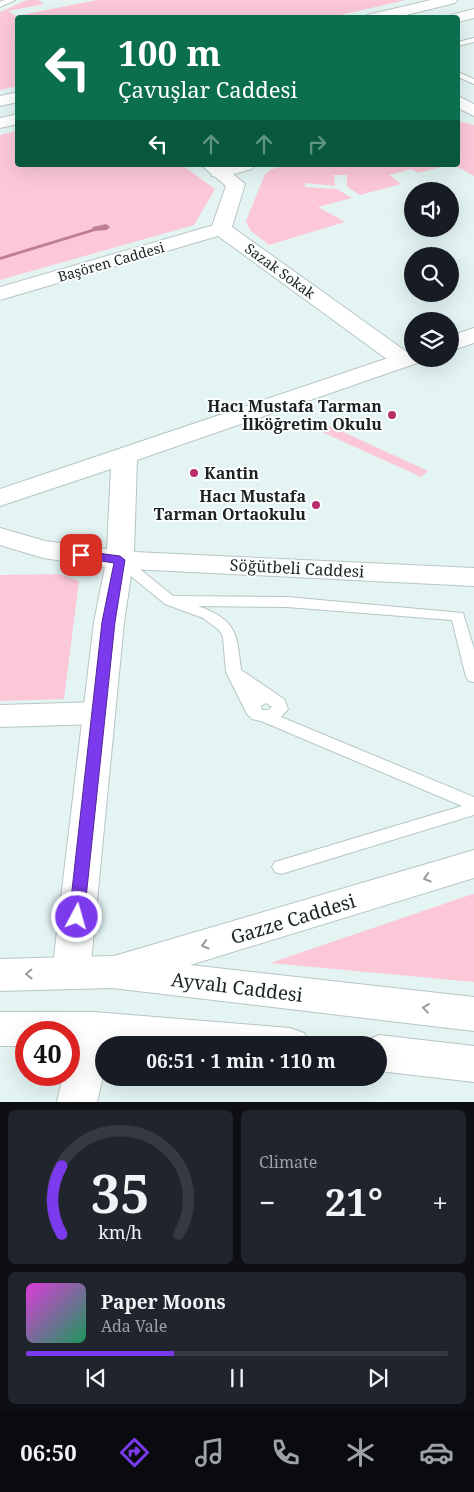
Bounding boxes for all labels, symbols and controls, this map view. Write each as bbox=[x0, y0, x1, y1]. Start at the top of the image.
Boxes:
text: 100 m bbox=[118, 29, 221, 76]
icon: left bbox=[35, 35, 100, 100]
text: Çavuşlar Caddesi bbox=[118, 74, 297, 104]
icon: left bbox=[144, 130, 172, 158]
icon: ahead bbox=[197, 130, 225, 158]
icon: ahead bbox=[250, 130, 278, 158]
icon: right bbox=[303, 130, 331, 158]
map controls bbox=[404, 182, 459, 367]
button: sound bbox=[404, 182, 459, 237]
street label: Başören Caddesi bbox=[55, 237, 167, 286]
street label: Sazak Sokak bbox=[241, 239, 320, 303]
button: search bbox=[404, 247, 459, 302]
button: layers bbox=[404, 312, 459, 367]
place label: Hacı Mustafa Tarman İlköğretim Okulu bbox=[207, 395, 382, 435]
marker: Hacı Mustafa Tarman İlköğretim Okulu bbox=[386, 409, 398, 421]
place label: Kantin bbox=[204, 462, 259, 484]
marker: Kantin bbox=[188, 467, 200, 479]
place label: Hacı Mustafa Tarman Ortaokulu bbox=[154, 485, 306, 525]
marker: Hacı Mustafa Tarman Ortaokulu bbox=[310, 499, 322, 511]
pin bbox=[60, 534, 102, 576]
icon: arrive bbox=[67, 541, 95, 569]
street label: Söğütbeli Caddesi bbox=[229, 553, 365, 583]
one-way arrow bbox=[424, 873, 432, 883]
street label: Gazze Caddesi bbox=[227, 888, 359, 950]
position arrow bbox=[50, 890, 102, 942]
one-way arrow bbox=[201, 940, 209, 950]
street label: Ayvalı Caddesi bbox=[170, 966, 304, 1008]
one-way arrow bbox=[24, 969, 32, 979]
one-way arrow bbox=[421, 1003, 429, 1014]
speed limit sign: 40 bbox=[15, 1021, 80, 1086]
text: 06:51 · 1 min · 110 m bbox=[146, 1048, 336, 1074]
text: Climate bbox=[259, 1151, 317, 1173]
text: 35 bbox=[91, 1157, 150, 1228]
text: 21° bbox=[325, 1175, 383, 1227]
text: − bbox=[259, 1183, 275, 1221]
text: + bbox=[432, 1183, 448, 1221]
text: km/h bbox=[99, 1220, 142, 1244]
text: Paper Moons bbox=[101, 1289, 226, 1315]
text: Ada Vale bbox=[101, 1315, 167, 1337]
icon: previous bbox=[82, 1364, 110, 1392]
icon: pause bbox=[223, 1364, 251, 1392]
icon: next bbox=[364, 1364, 392, 1392]
icon: directions bbox=[117, 1435, 152, 1470]
icon: music bbox=[192, 1435, 227, 1470]
icon: phone bbox=[268, 1435, 303, 1470]
icon: climate bbox=[343, 1435, 378, 1470]
icon: car bbox=[419, 1435, 454, 1470]
text: 06:50 bbox=[20, 1437, 77, 1467]

